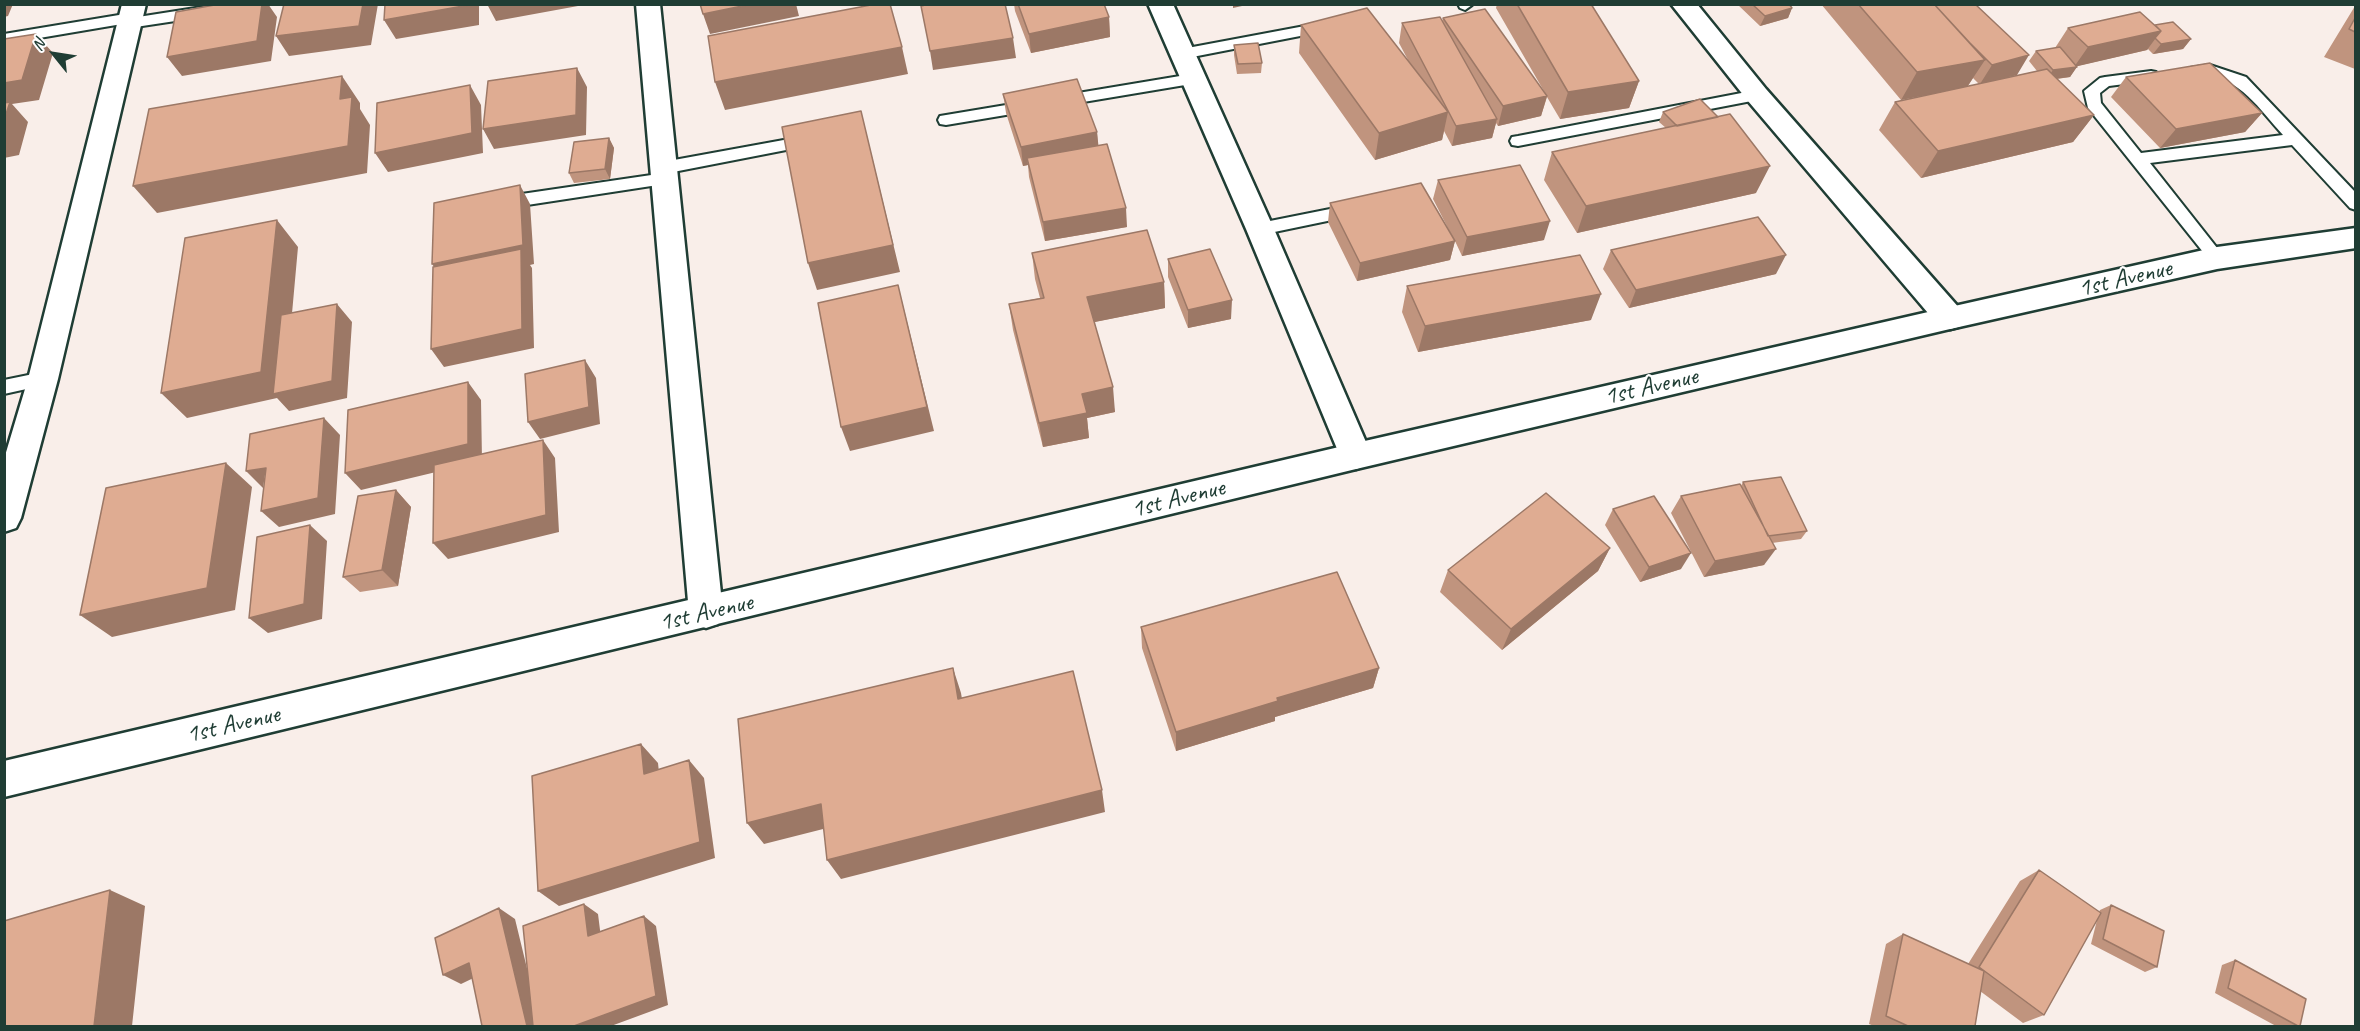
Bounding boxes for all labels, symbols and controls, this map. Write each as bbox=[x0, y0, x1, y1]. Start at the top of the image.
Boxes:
north arrow bbox=[24, 24, 84, 84]
text: N bbox=[27, 36, 50, 54]
street label: 1st Avenue bbox=[2075, 253, 2175, 305]
street label: 1st Avenue bbox=[1601, 361, 1701, 413]
street label: 1st Avenue bbox=[1128, 472, 1228, 526]
street label: 1st Avenue bbox=[656, 587, 756, 639]
street label: 1st Avenue bbox=[183, 699, 283, 751]

